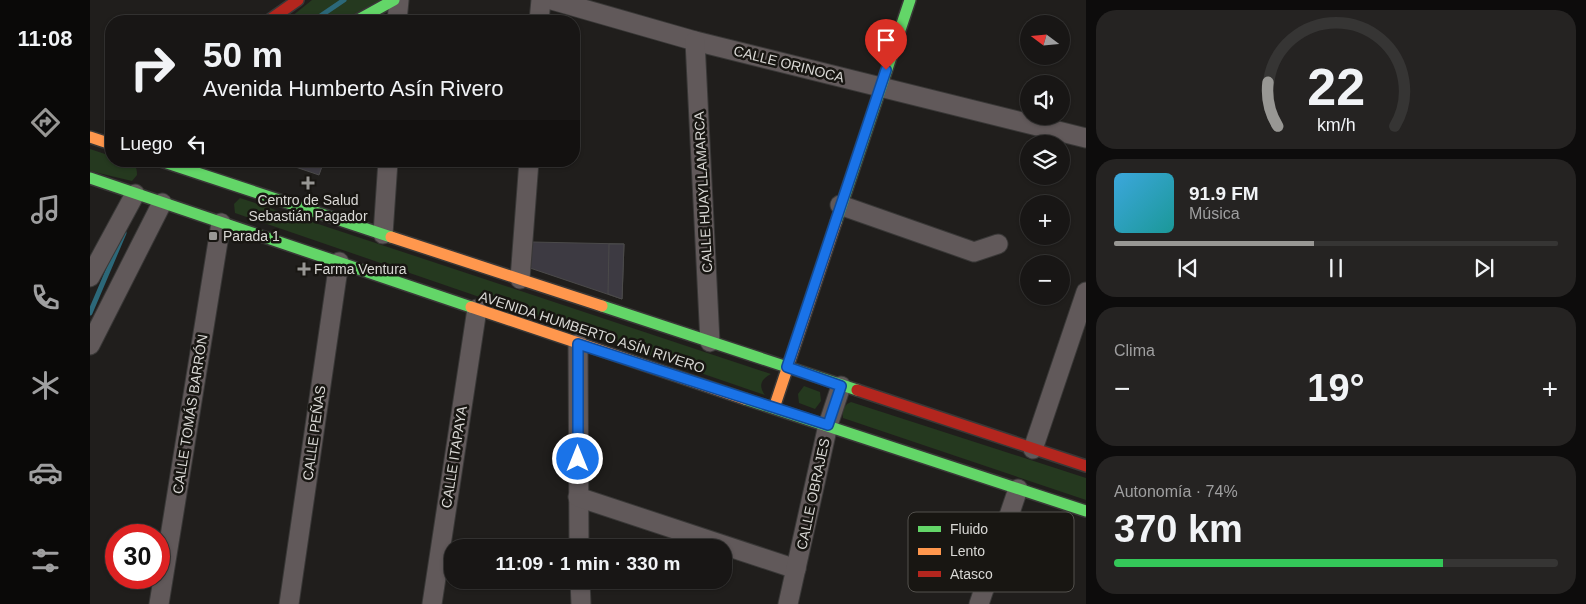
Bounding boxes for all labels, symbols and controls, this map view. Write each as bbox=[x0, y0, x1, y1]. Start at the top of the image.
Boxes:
north arrow bbox=[1020, 15, 1070, 65]
map controls bbox=[1020, 15, 1070, 305]
pin bbox=[865, 19, 907, 70]
text: 11:08 bbox=[17, 26, 73, 51]
icon: arrive bbox=[872, 26, 900, 54]
icon: right bbox=[120, 35, 185, 100]
text: 50 m bbox=[203, 35, 283, 74]
street label: CALLE ORINOCA bbox=[732, 42, 847, 86]
text: 22 bbox=[1307, 58, 1365, 116]
button: sound bbox=[1020, 75, 1070, 125]
text: Avenida Humberto Asín Rivero bbox=[203, 76, 503, 101]
icon: directions bbox=[28, 105, 63, 140]
street label: CALLE HUAYLLAMARCA bbox=[691, 110, 715, 273]
text: km/h bbox=[1317, 115, 1355, 135]
icon: left bbox=[183, 130, 211, 158]
text: Luego bbox=[120, 133, 173, 154]
button: layers bbox=[1020, 135, 1070, 185]
marker: Centro de Salud Sebastián Pagador bbox=[301, 176, 315, 190]
text: 91.9 FM bbox=[1189, 183, 1259, 204]
icon: music bbox=[28, 192, 63, 227]
place label: Centro de Salud Sebastián Pagador bbox=[248, 192, 368, 224]
button: + bbox=[1020, 195, 1070, 245]
text: Música bbox=[1189, 205, 1240, 222]
place label: Parada 1 bbox=[223, 228, 280, 244]
marker: Parada 1 bbox=[207, 230, 219, 242]
icon: previous bbox=[1174, 254, 1202, 282]
icon: pause bbox=[1322, 254, 1350, 282]
icon: next bbox=[1470, 254, 1498, 282]
button: − bbox=[1020, 255, 1070, 305]
place label: Farma Ventura bbox=[314, 261, 407, 277]
marker: Farma Ventura bbox=[298, 263, 310, 275]
icon: phone bbox=[28, 280, 63, 315]
street label: AVENIDA HUMBERTO ASÍN RIVERO bbox=[477, 288, 707, 376]
street label: CALLE TOMÁS BARRÓN bbox=[169, 333, 211, 495]
text: Clima bbox=[1114, 342, 1155, 359]
text: 19° bbox=[1307, 367, 1365, 409]
icon: climate bbox=[28, 368, 63, 403]
text: − bbox=[1114, 373, 1130, 404]
text: + bbox=[1542, 373, 1558, 404]
street label: CALLE PEÑAS bbox=[299, 384, 329, 482]
street label: CALLE ITAPAYA bbox=[438, 404, 470, 509]
position arrow bbox=[551, 432, 603, 484]
street label: CALLE OBRAJES bbox=[793, 437, 833, 551]
icon: car bbox=[28, 455, 63, 490]
text: Autonomía · 74% bbox=[1114, 483, 1238, 500]
text: 370 km bbox=[1114, 508, 1243, 550]
legend bbox=[908, 512, 1074, 592]
text: Fluido bbox=[950, 521, 988, 537]
speed limit sign: 30 bbox=[105, 524, 170, 589]
icon: filters bbox=[28, 543, 63, 578]
text: Lento bbox=[950, 543, 985, 559]
text: 11:09 · 1 min · 330 m bbox=[496, 553, 680, 574]
text: Atasco bbox=[950, 566, 993, 582]

